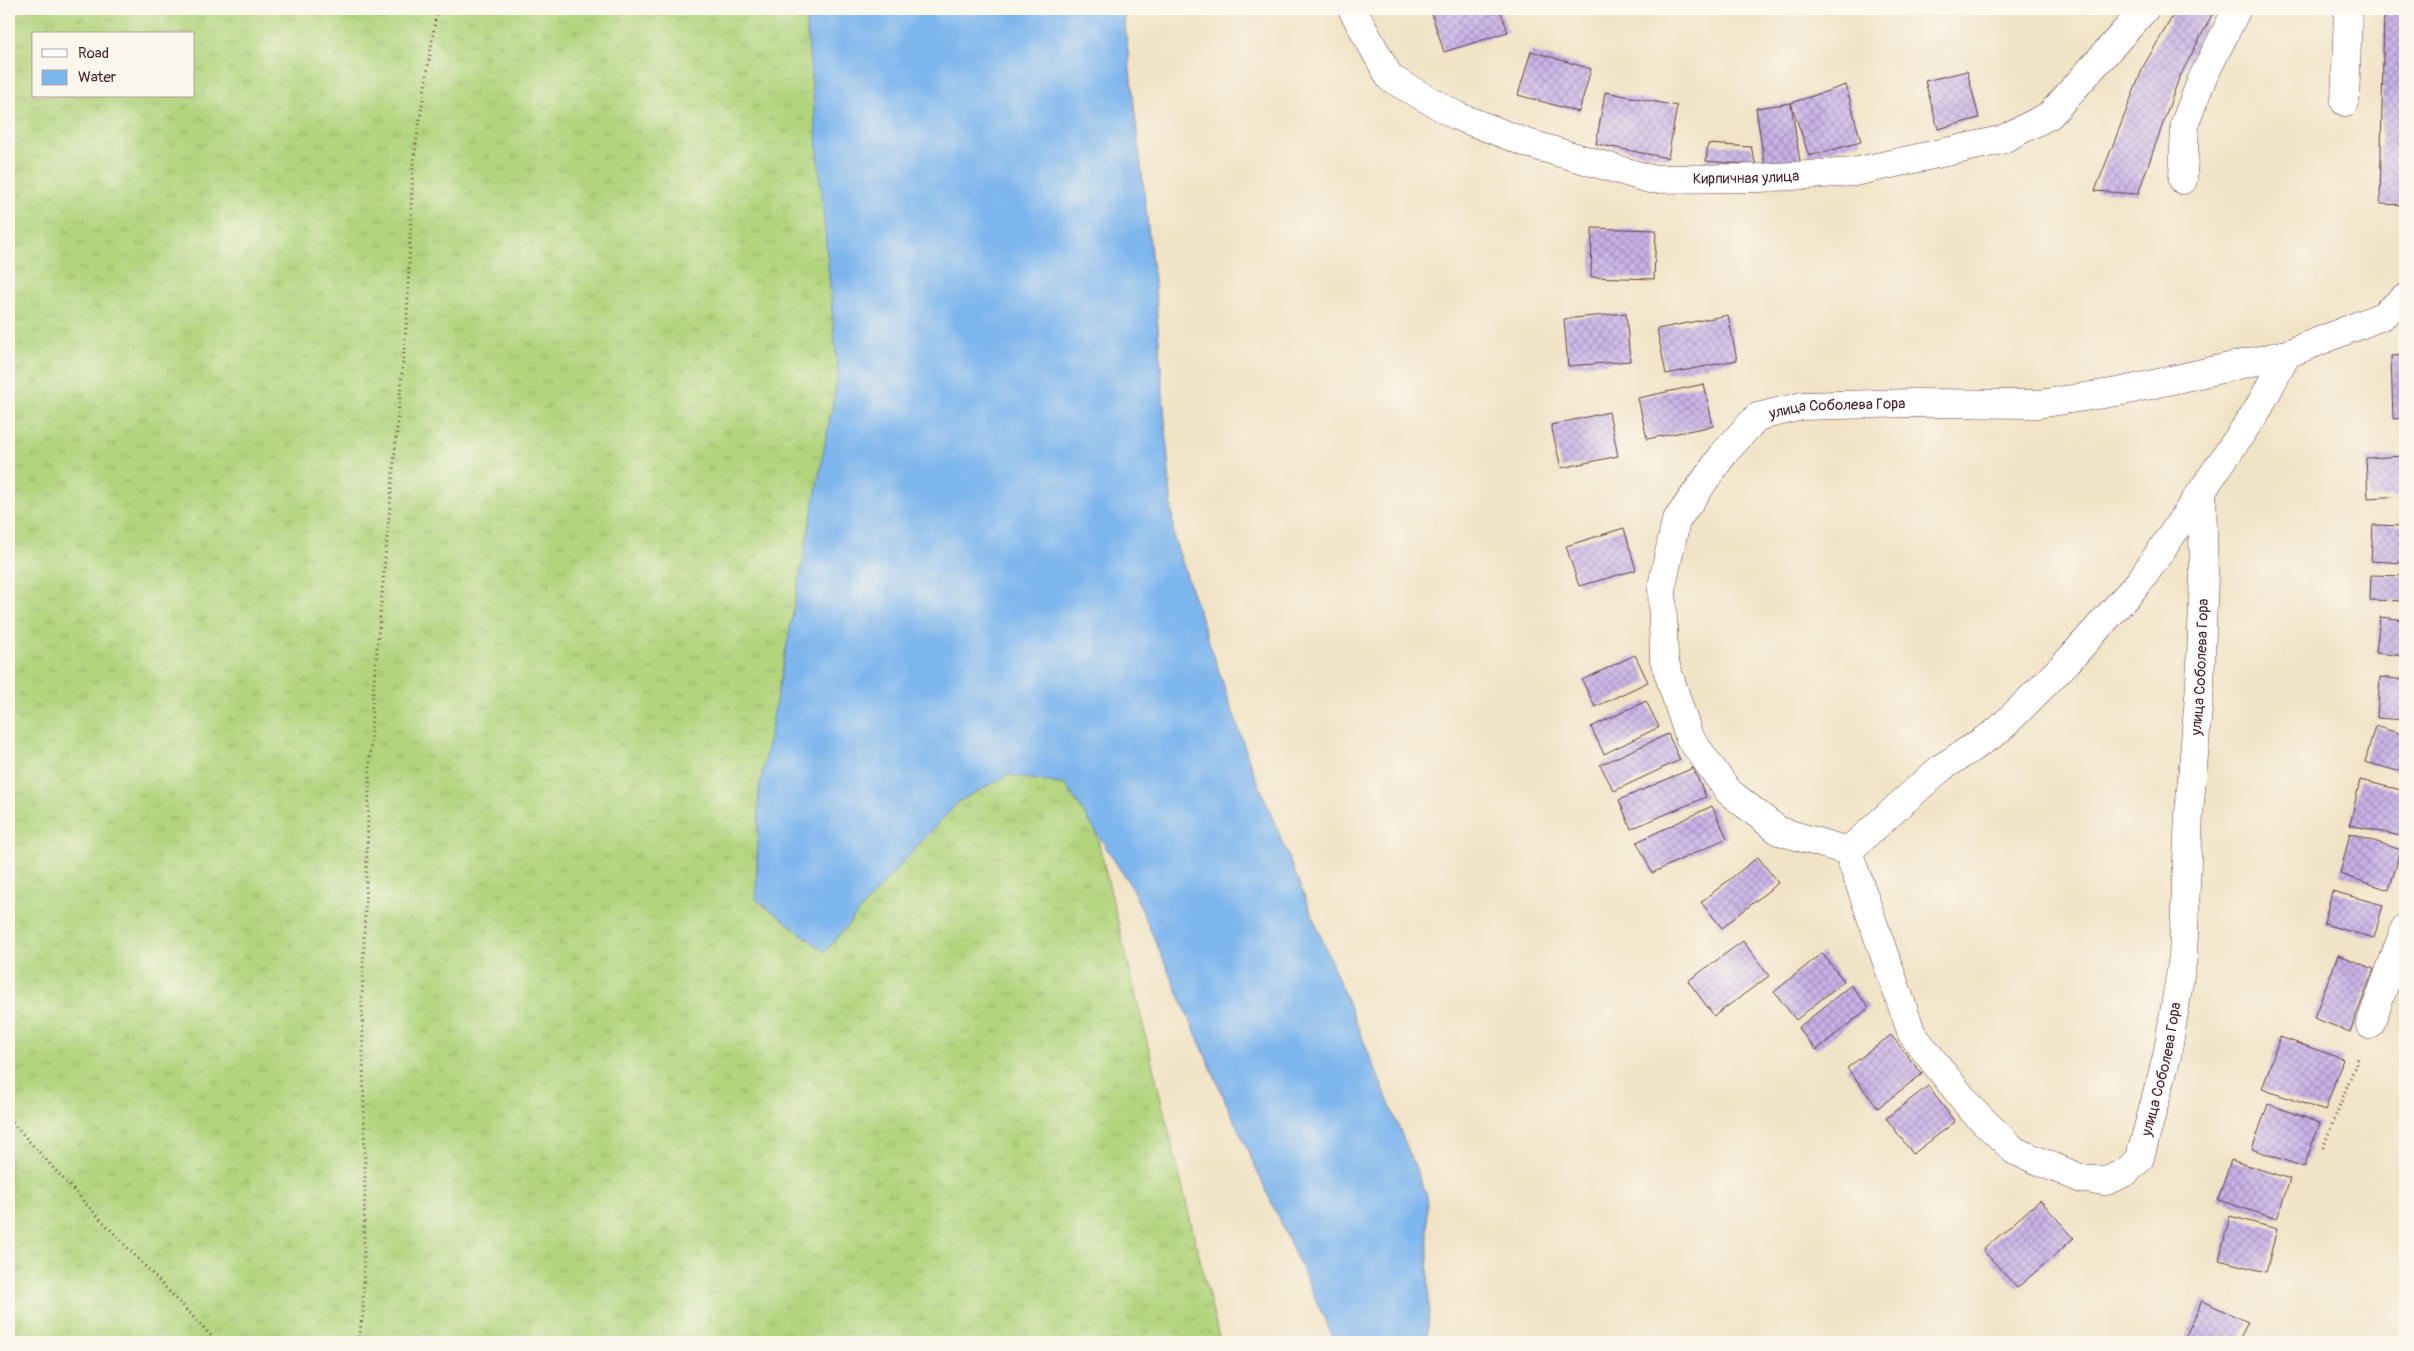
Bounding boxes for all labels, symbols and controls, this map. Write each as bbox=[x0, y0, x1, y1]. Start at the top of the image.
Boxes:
legend bbox=[32, 32, 195, 98]
text: Road bbox=[78, 44, 109, 63]
text: Water bbox=[78, 68, 117, 87]
street label: Кирпичная улица bbox=[1693, 166, 1800, 189]
street label: улица Соболева Гора bbox=[1766, 394, 1906, 424]
street label: улица Соболева Гора bbox=[2187, 598, 2213, 737]
street label: улица Соболева Гора bbox=[2137, 1001, 2186, 1139]

